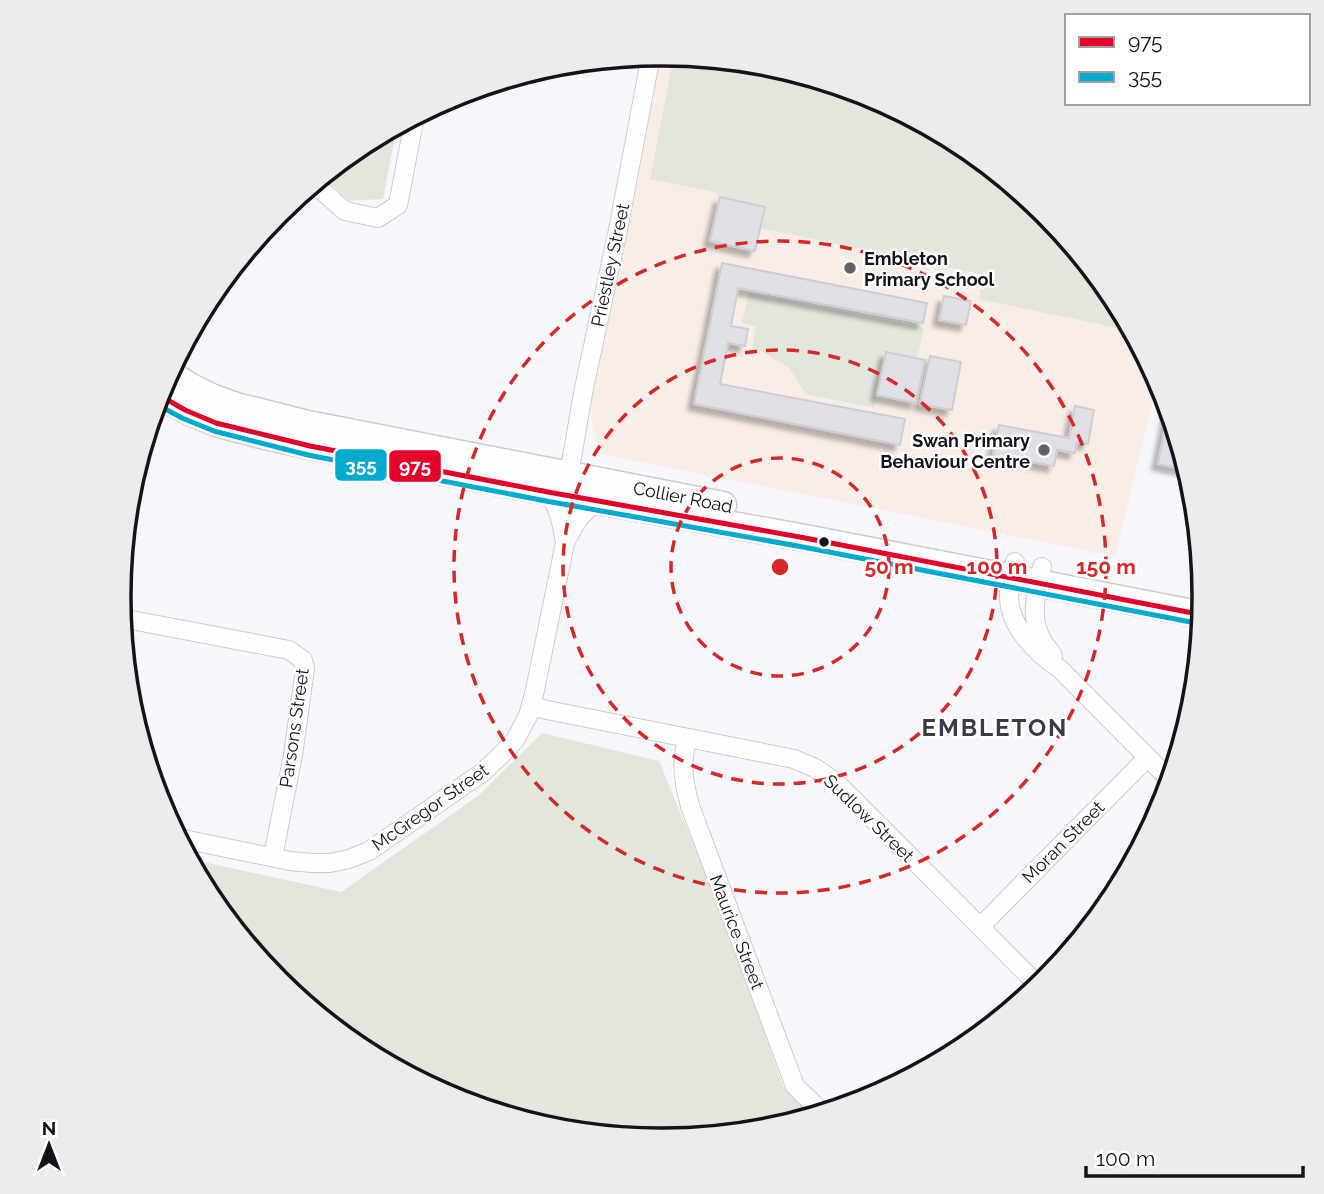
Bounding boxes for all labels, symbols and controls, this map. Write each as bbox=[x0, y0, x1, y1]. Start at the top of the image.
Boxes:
legend bbox=[1065, 14, 1310, 105]
text: 975 bbox=[1128, 29, 1163, 54]
text: 355 bbox=[1128, 64, 1162, 89]
street label: Priestley Street bbox=[587, 201, 633, 329]
place label: Embleton Primary School bbox=[864, 248, 994, 290]
marker: Embleton Primary School bbox=[842, 260, 858, 276]
place label: Swan Primary Behaviour Centre bbox=[880, 430, 1030, 472]
marker: Swan Primary Behaviour Centre bbox=[1036, 442, 1052, 458]
line badge: 355 bbox=[334, 448, 388, 482]
line badge: 975 bbox=[388, 449, 442, 483]
text: 355 bbox=[345, 454, 377, 476]
text: 975 bbox=[399, 455, 431, 477]
street label: Collier Road bbox=[631, 477, 735, 517]
unlabelled marker bbox=[817, 535, 831, 549]
text: 50 m bbox=[864, 554, 914, 579]
text: 100 m bbox=[967, 554, 1027, 579]
text: 150 m bbox=[1076, 554, 1136, 579]
centre of rings bbox=[768, 555, 792, 579]
street label: Parsons Street bbox=[275, 667, 313, 789]
district label: EMBLETON bbox=[922, 713, 1068, 742]
street label: McGregor Street bbox=[368, 759, 492, 855]
street label: Sudlow Street bbox=[820, 770, 918, 866]
street label: Moran Street bbox=[1018, 797, 1108, 887]
street label: Maurice Street bbox=[705, 872, 769, 992]
north arrow bbox=[14, 1110, 84, 1180]
text: N bbox=[42, 1117, 56, 1139]
scale bar bbox=[1086, 1134, 1303, 1178]
text: 100 m bbox=[1096, 1146, 1155, 1171]

